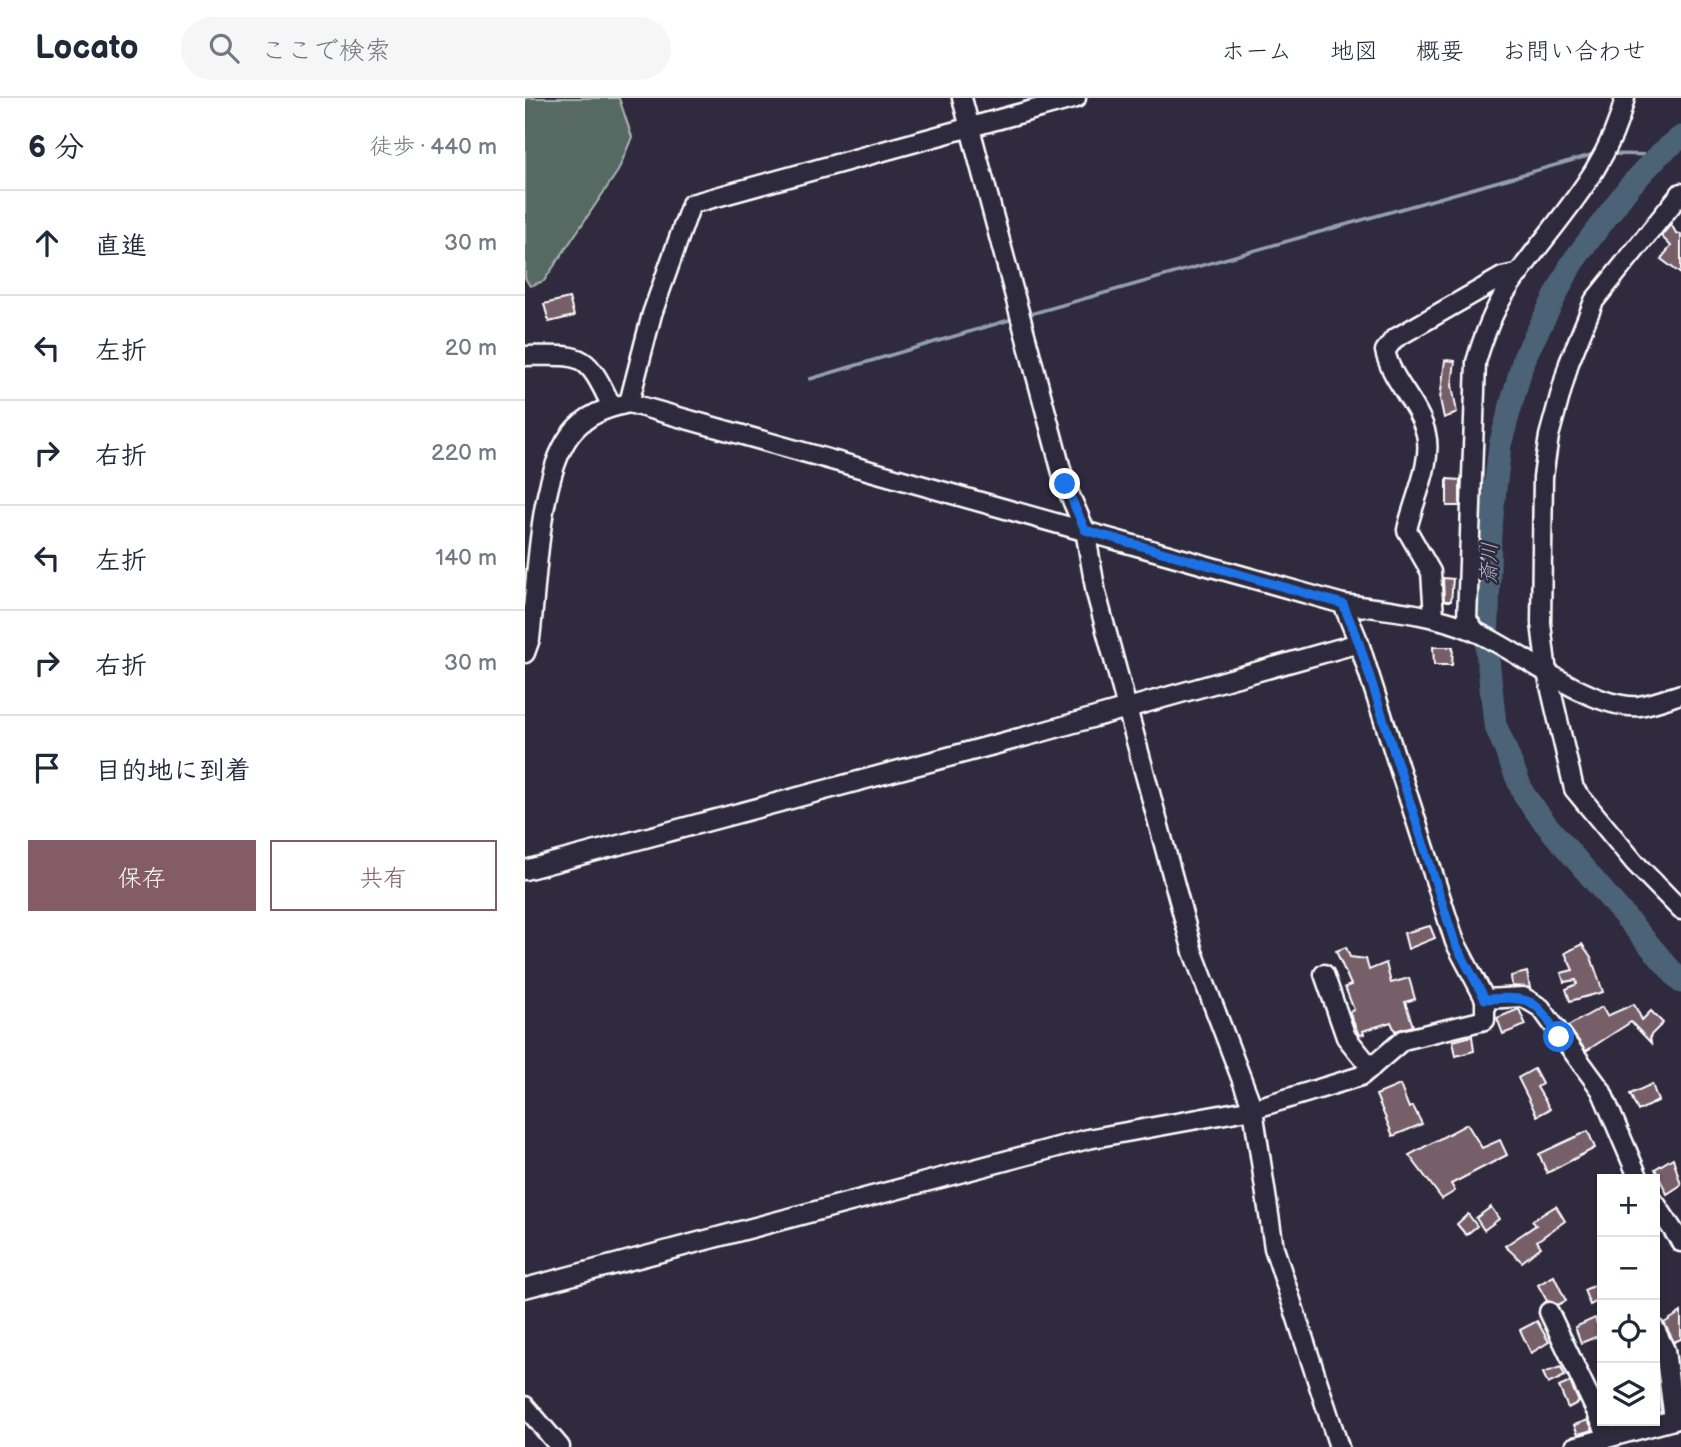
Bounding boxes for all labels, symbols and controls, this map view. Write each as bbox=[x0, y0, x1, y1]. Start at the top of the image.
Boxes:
search box bbox=[181, 17, 671, 80]
text: Locato bbox=[35, 28, 139, 68]
icon: search bbox=[205, 29, 243, 67]
text: ここで検索 bbox=[261, 36, 391, 67]
text: ホーム bbox=[1221, 37, 1292, 66]
text: 地図 bbox=[1330, 37, 1378, 66]
text: 概要 bbox=[1416, 37, 1464, 66]
text: お問い合わせ bbox=[1502, 37, 1646, 66]
text: 6 分 bbox=[28, 130, 84, 166]
text: 徒歩 · 440 m bbox=[369, 133, 497, 161]
icon: ahead bbox=[28, 224, 66, 262]
text: 30 m bbox=[444, 229, 497, 257]
text: 直進 bbox=[95, 231, 147, 262]
icon: left bbox=[28, 329, 66, 367]
text: 20 m bbox=[445, 334, 497, 362]
text: 左折 bbox=[95, 336, 147, 367]
icon: right bbox=[28, 434, 66, 472]
text: 220 m bbox=[431, 439, 497, 467]
text: 右折 bbox=[95, 441, 147, 472]
route end bbox=[1049, 468, 1080, 499]
icon: left bbox=[28, 539, 66, 577]
water label: 斎川 bbox=[1476, 542, 1503, 584]
text: 140 m bbox=[435, 544, 497, 572]
text: 左折 bbox=[95, 546, 147, 577]
icon: right bbox=[28, 644, 66, 682]
text: 30 m bbox=[444, 649, 497, 677]
text: 右折 bbox=[95, 651, 147, 682]
icon: arrive bbox=[28, 749, 66, 787]
text: 目的地に到着 bbox=[95, 756, 251, 787]
button: 保存 bbox=[28, 840, 256, 911]
button: 共有 bbox=[270, 840, 497, 911]
route start bbox=[1543, 1021, 1574, 1052]
map controls bbox=[1597, 1174, 1660, 1426]
button: + bbox=[1597, 1174, 1660, 1237]
button: − bbox=[1597, 1237, 1660, 1300]
button: locate bbox=[1597, 1300, 1660, 1363]
button: layers bbox=[1597, 1363, 1660, 1426]

